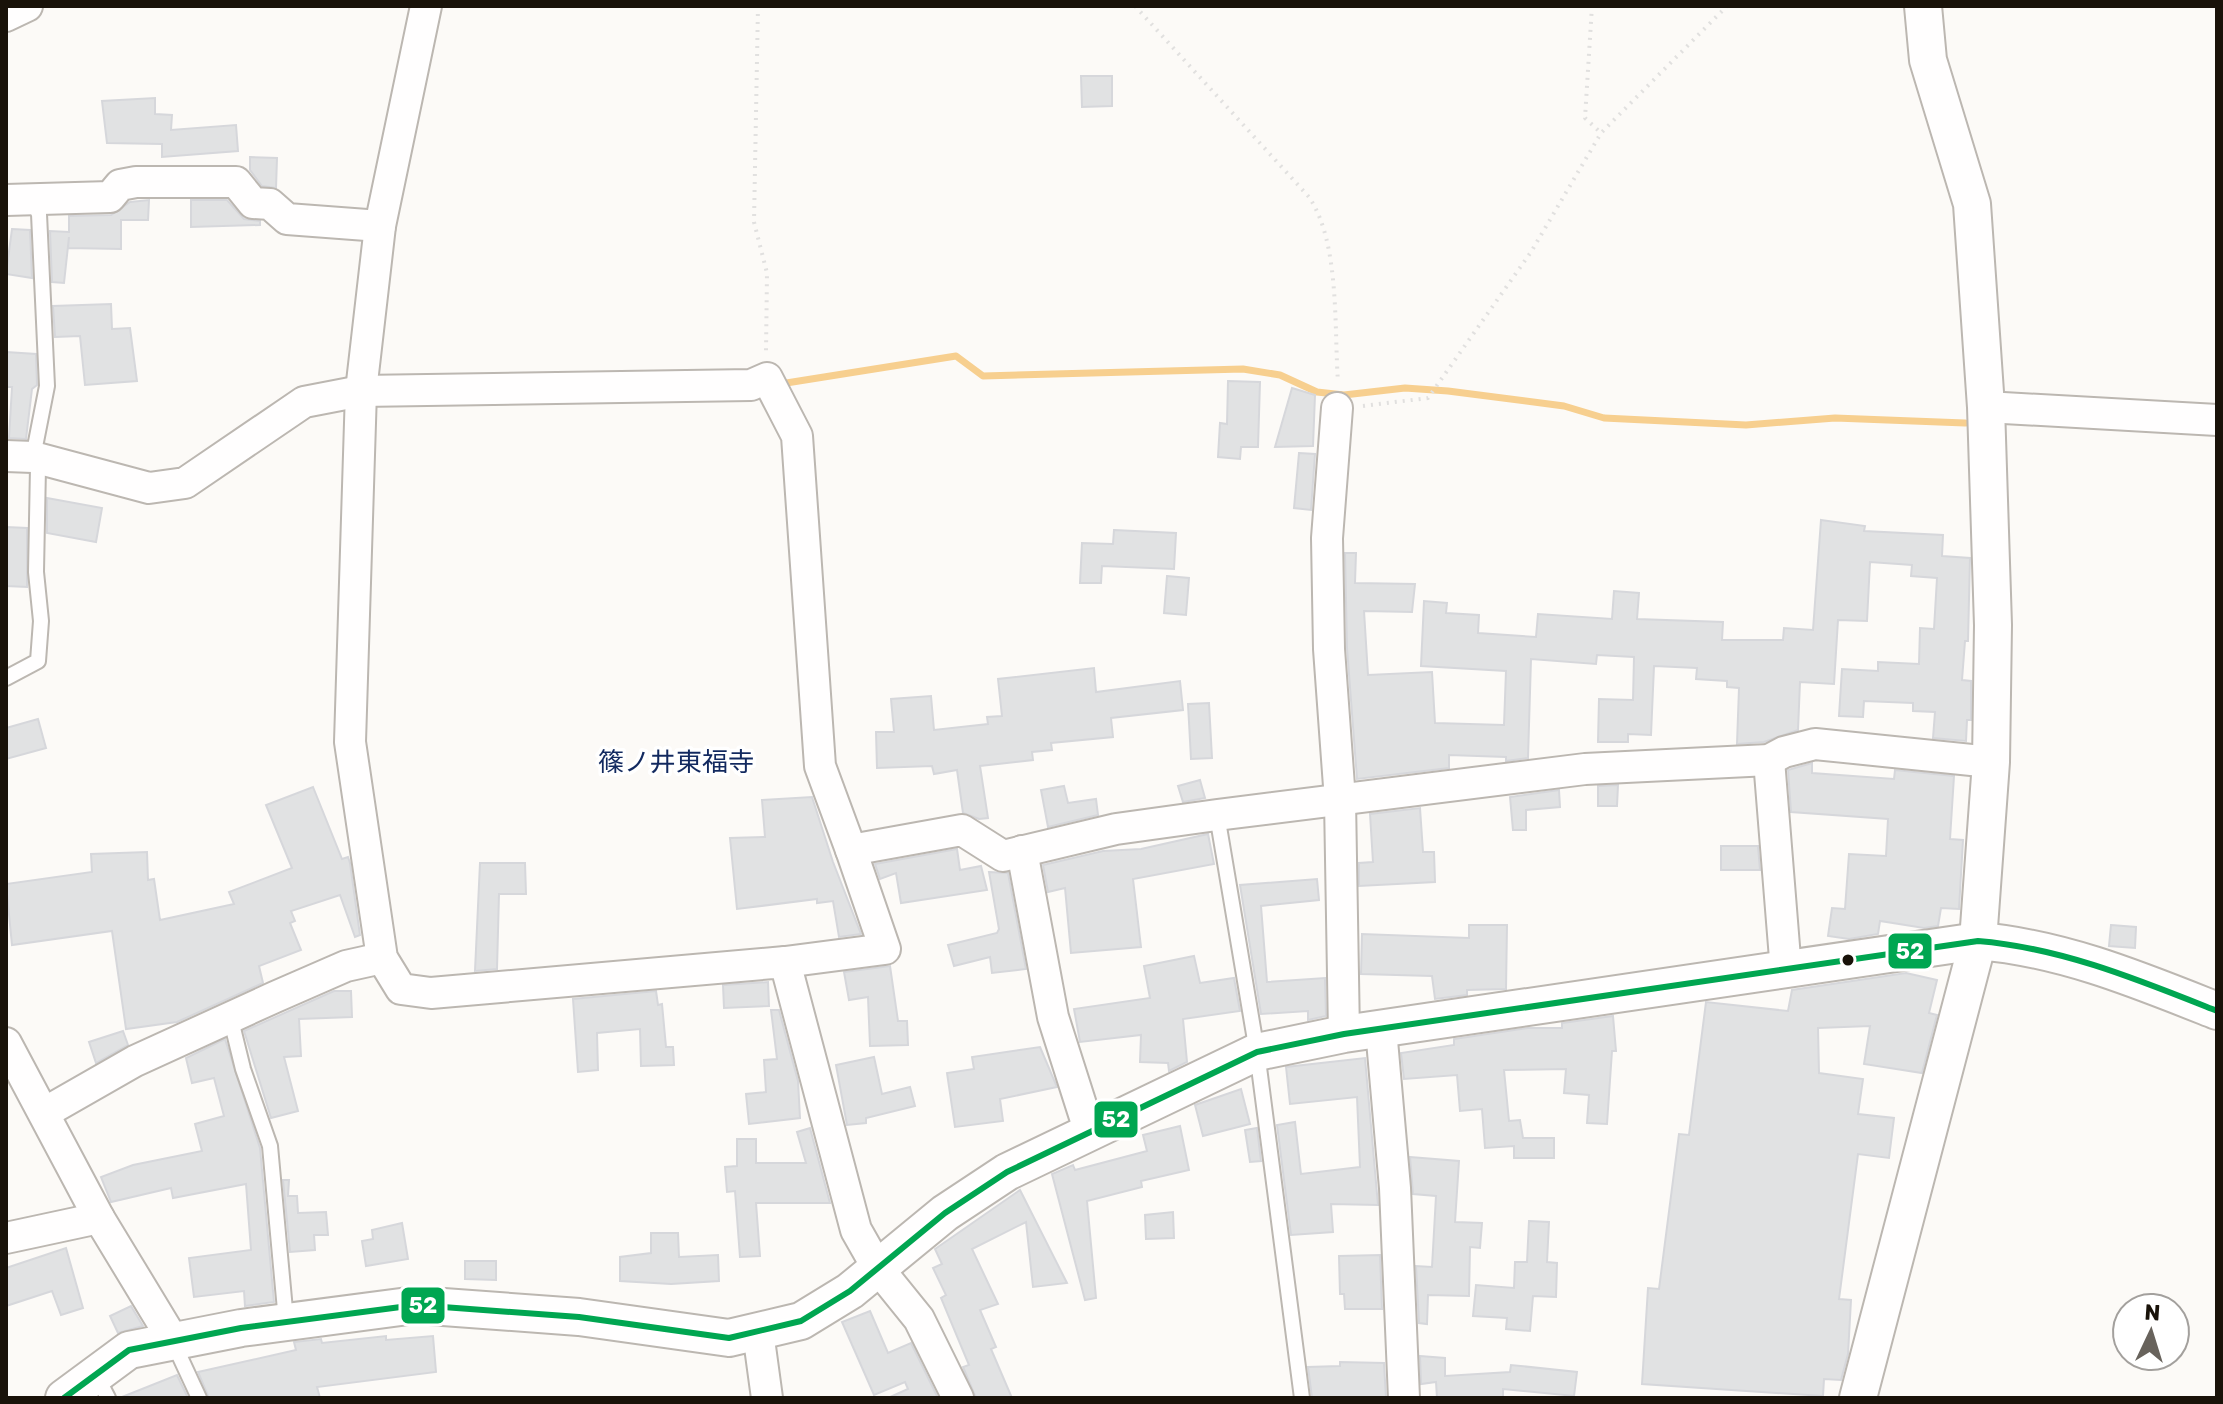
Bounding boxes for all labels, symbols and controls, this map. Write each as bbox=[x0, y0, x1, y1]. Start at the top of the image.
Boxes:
district label: 篠ノ井東福寺 bbox=[598, 747, 754, 778]
line badge: 52 bbox=[1887, 932, 1933, 970]
text: 52 bbox=[1896, 938, 1924, 965]
unlabelled marker bbox=[1840, 952, 1856, 968]
line badge: 52 bbox=[1093, 1100, 1139, 1139]
text: 52 bbox=[1102, 1106, 1130, 1133]
line badge: 52 bbox=[400, 1286, 446, 1325]
text: 52 bbox=[409, 1292, 437, 1319]
north arrow bbox=[2111, 1292, 2191, 1372]
text: N bbox=[2144, 1299, 2161, 1327]

